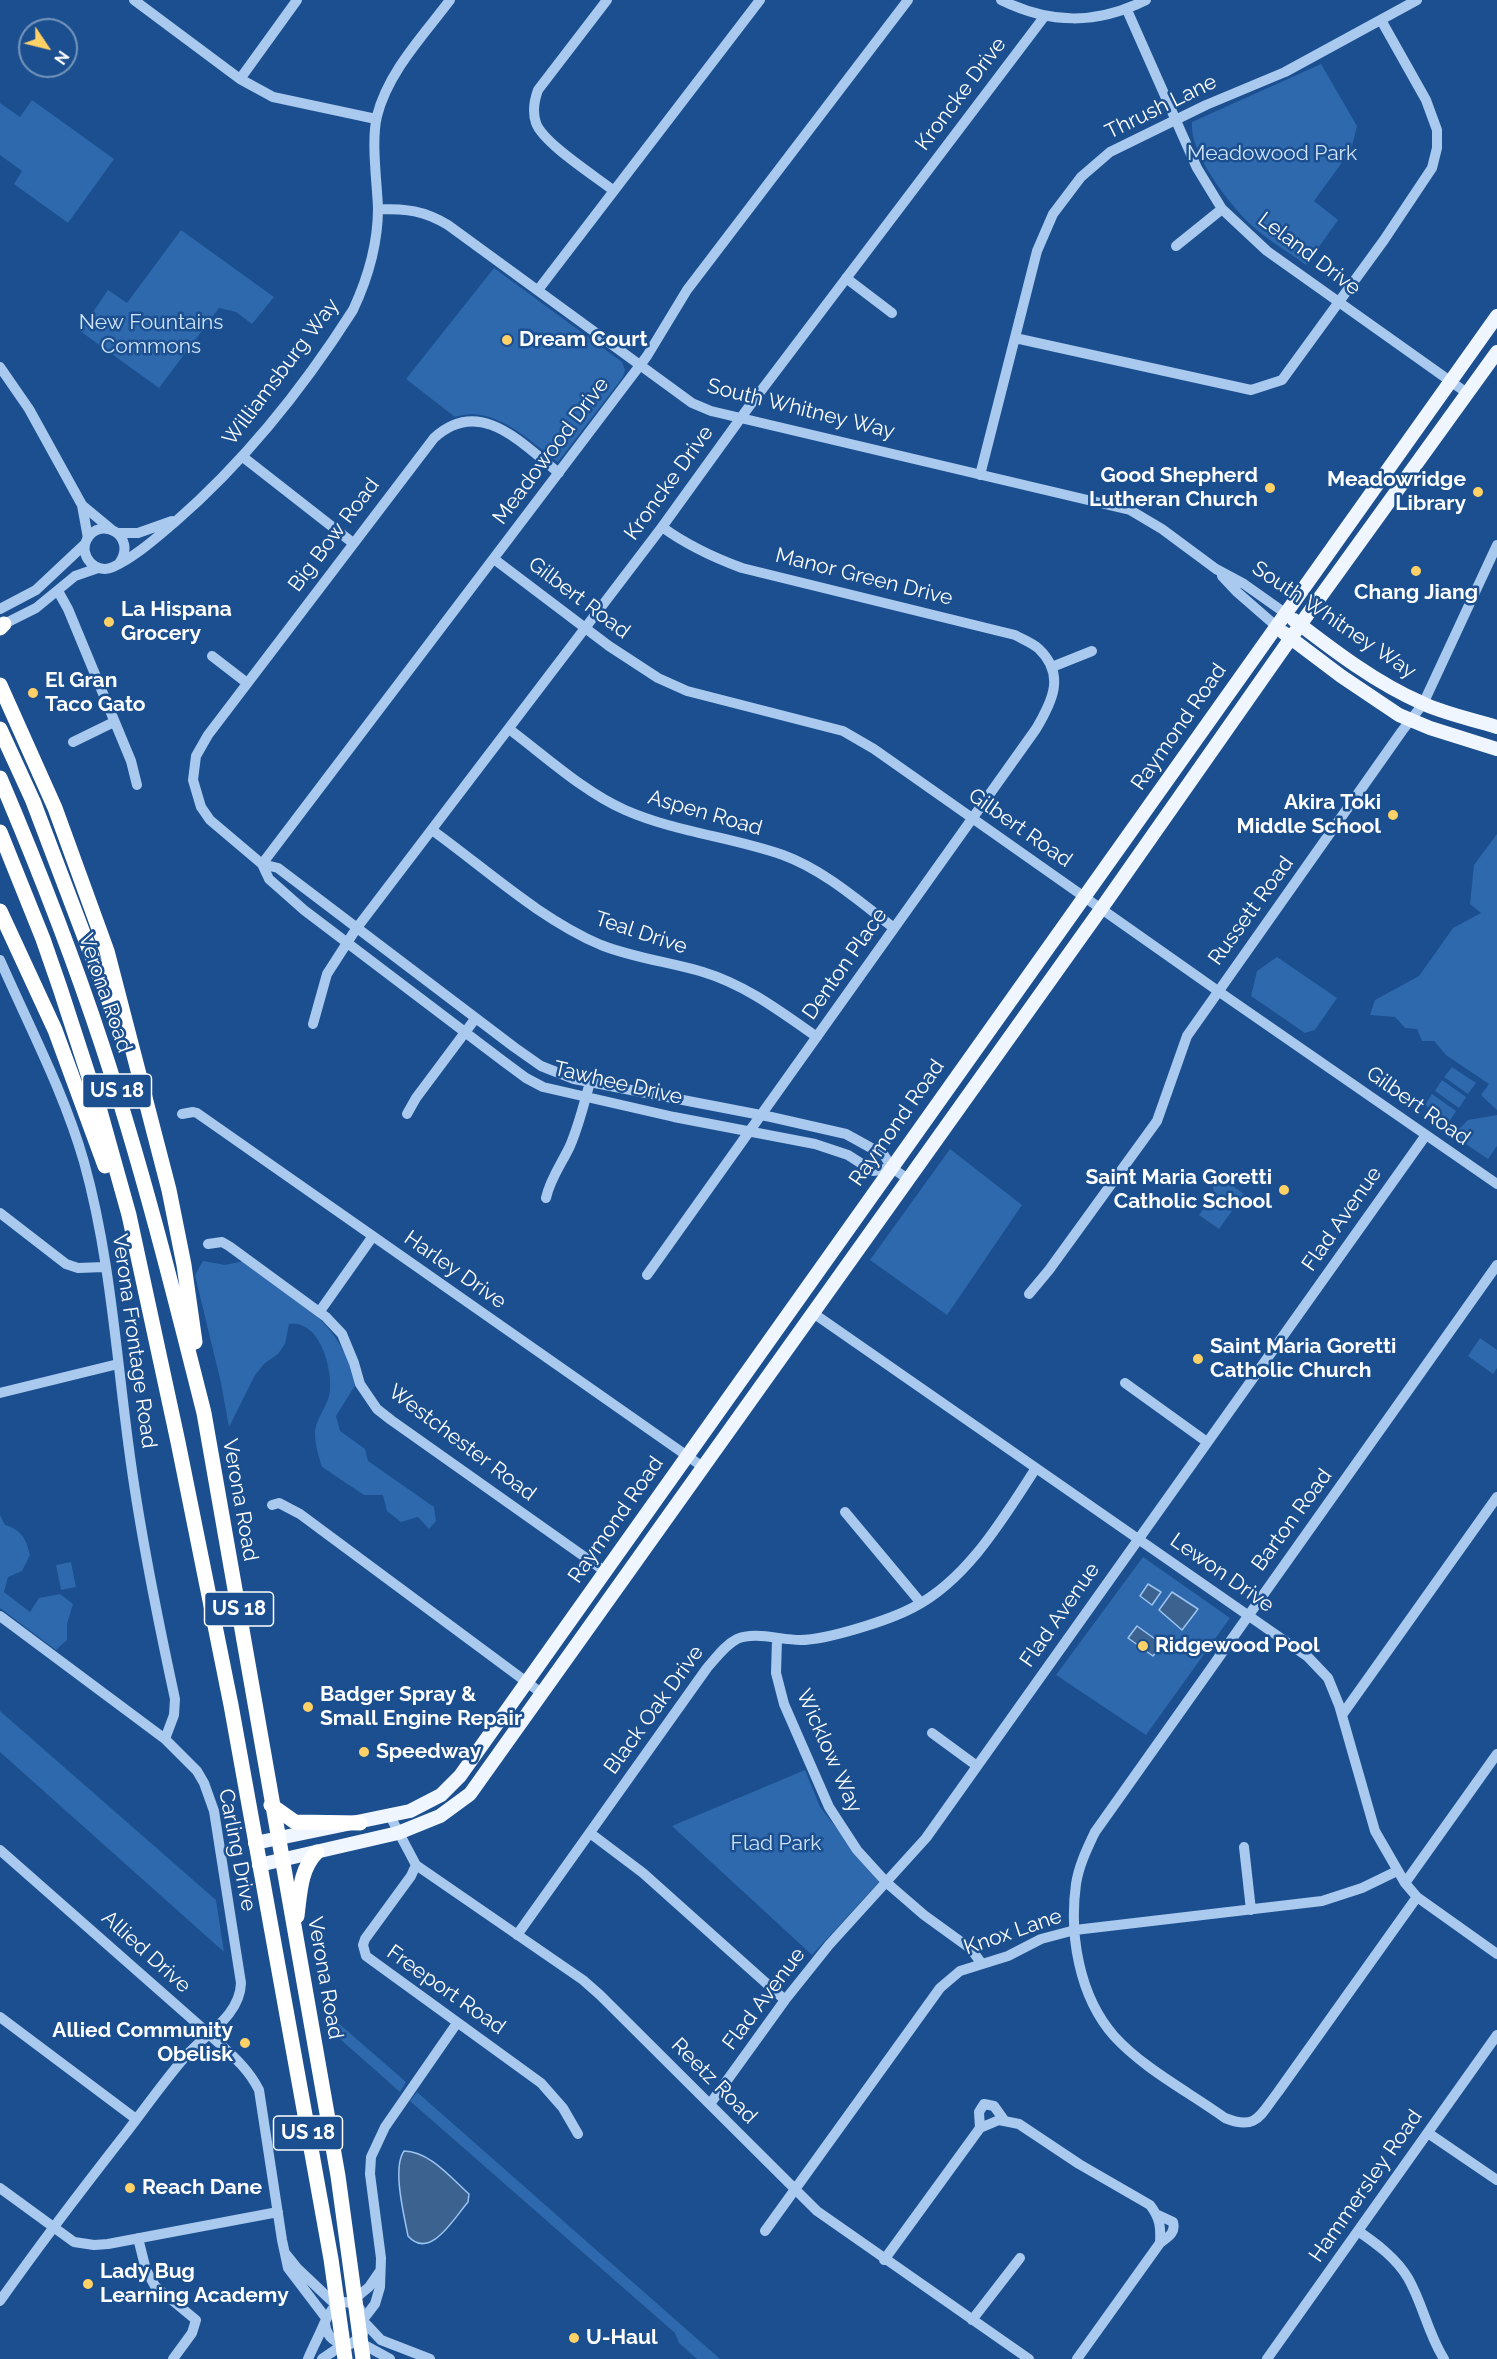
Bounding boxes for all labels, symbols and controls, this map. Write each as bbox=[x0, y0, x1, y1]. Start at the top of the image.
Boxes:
north arrow bbox=[18, 18, 78, 78]
street label: Kroncke Drive bbox=[910, 32, 1012, 156]
text: N bbox=[50, 47, 73, 68]
street label: Thrush Lane bbox=[1101, 69, 1221, 145]
park label: Meadowood Park bbox=[1187, 141, 1357, 167]
street label: Leland Drive bbox=[1253, 207, 1365, 301]
street label: Williamsburg Way bbox=[217, 293, 345, 451]
park label: New Fountains Commons bbox=[79, 310, 223, 360]
place label: Dream Court bbox=[519, 327, 647, 353]
marker: Dream Court bbox=[500, 333, 514, 347]
street label: Meadowood Drive bbox=[488, 373, 614, 529]
street label: South Whitney Way bbox=[705, 373, 897, 445]
street label: Kroncke Drive bbox=[619, 421, 719, 545]
place label: Good Shepherd Lutheran Church bbox=[1089, 463, 1258, 513]
place label: Meadowridge Library bbox=[1327, 467, 1466, 517]
street label: Big Bow Road bbox=[283, 473, 385, 597]
marker: Good Shepherd Lutheran Church bbox=[1263, 481, 1277, 495]
marker: Meadowridge Library bbox=[1471, 485, 1485, 499]
street label: Manor Green Drive bbox=[773, 543, 955, 611]
street label: Gilbert Road bbox=[523, 552, 635, 644]
street label: South Whitney Way bbox=[1247, 556, 1421, 684]
marker: Chang Jiang bbox=[1409, 564, 1423, 578]
place label: Chang Jiang bbox=[1354, 580, 1478, 606]
place label: La Hispana Grocery bbox=[121, 597, 232, 647]
marker: La Hispana Grocery bbox=[102, 615, 116, 629]
street label: Raymond Road bbox=[1126, 659, 1232, 795]
place label: El Gran Taco Gato bbox=[45, 668, 146, 718]
marker: El Gran Taco Gato bbox=[26, 686, 40, 700]
street label: Gilbert Road bbox=[963, 783, 1077, 873]
street label: Aspen Road bbox=[645, 785, 765, 841]
place label: Akira Toki Middle School bbox=[1237, 790, 1381, 840]
marker: Akira Toki Middle School bbox=[1386, 808, 1400, 822]
street label: Russett Road bbox=[1203, 852, 1299, 970]
street label: Denton Place bbox=[797, 903, 893, 1025]
street label: Teal Drive bbox=[592, 906, 690, 960]
street label: Verona Road bbox=[73, 930, 137, 1056]
street label: Raymond Road bbox=[844, 1055, 950, 1191]
street label: Tawhee Drive bbox=[551, 1056, 685, 1110]
street label: Gilbert Road bbox=[1361, 1061, 1475, 1151]
road number: US 18 bbox=[82, 1074, 152, 1108]
street label: Flad Avenue bbox=[1297, 1162, 1387, 1276]
place label: Saint Maria Goretti Catholic School bbox=[1086, 1165, 1272, 1215]
marker: Saint Maria Goretti Catholic School bbox=[1277, 1183, 1291, 1197]
street label: Harley Drive bbox=[399, 1226, 511, 1314]
street label: Verona Frontage Road bbox=[106, 1232, 162, 1450]
place label: Saint Maria Goretti Catholic Church bbox=[1210, 1334, 1396, 1384]
marker: Saint Maria Goretti Catholic Church bbox=[1191, 1352, 1205, 1366]
street label: Westchester Road bbox=[383, 1379, 541, 1507]
street label: Verona Road bbox=[217, 1437, 263, 1563]
street label: Raymond Road bbox=[563, 1452, 669, 1588]
street label: Barton Road bbox=[1247, 1464, 1337, 1576]
street label: Lewon Drive bbox=[1165, 1528, 1279, 1618]
street label: Flad Avenue bbox=[1015, 1558, 1105, 1672]
road number: US 18 bbox=[204, 1592, 274, 1626]
place label: Ridgewood Pool bbox=[1155, 1633, 1320, 1659]
marker: Ridgewood Pool bbox=[1136, 1639, 1150, 1653]
street label: Black Oak Drive bbox=[599, 1641, 709, 1779]
place label: Badger Spray & Small Engine Repair bbox=[320, 1682, 522, 1732]
street label: Wicklow Way bbox=[790, 1685, 868, 1817]
marker: Badger Spray & Small Engine Repair bbox=[301, 1700, 315, 1714]
place label: Speedway bbox=[376, 1739, 481, 1765]
marker: Speedway bbox=[357, 1745, 371, 1759]
street label: Carling Drive bbox=[213, 1787, 261, 1913]
park label: Flad Park bbox=[731, 1831, 821, 1857]
street label: Knox Lane bbox=[961, 1903, 1065, 1961]
street label: Allied Drive bbox=[96, 1905, 196, 1999]
street label: Verona Road bbox=[302, 1915, 348, 2041]
street label: Freeport Road bbox=[382, 1940, 510, 2040]
street label: Flad Avenue bbox=[717, 1943, 811, 2055]
place label: Allied Community Obelisk bbox=[52, 2018, 233, 2068]
street label: Reetz Road bbox=[666, 2033, 762, 2129]
marker: Allied Community Obelisk bbox=[238, 2036, 252, 2050]
street label: Hammersley Road bbox=[1304, 2105, 1428, 2267]
road number: US 18 bbox=[274, 2116, 342, 2150]
place label: Reach Dane bbox=[142, 2175, 262, 2201]
marker: Reach Dane bbox=[123, 2181, 137, 2195]
place label: Lady Bug Learning Academy bbox=[100, 2259, 289, 2309]
marker: Lady Bug Learning Academy bbox=[81, 2277, 95, 2291]
place label: U-Haul bbox=[586, 2325, 658, 2351]
marker: U-Haul bbox=[567, 2331, 581, 2345]

